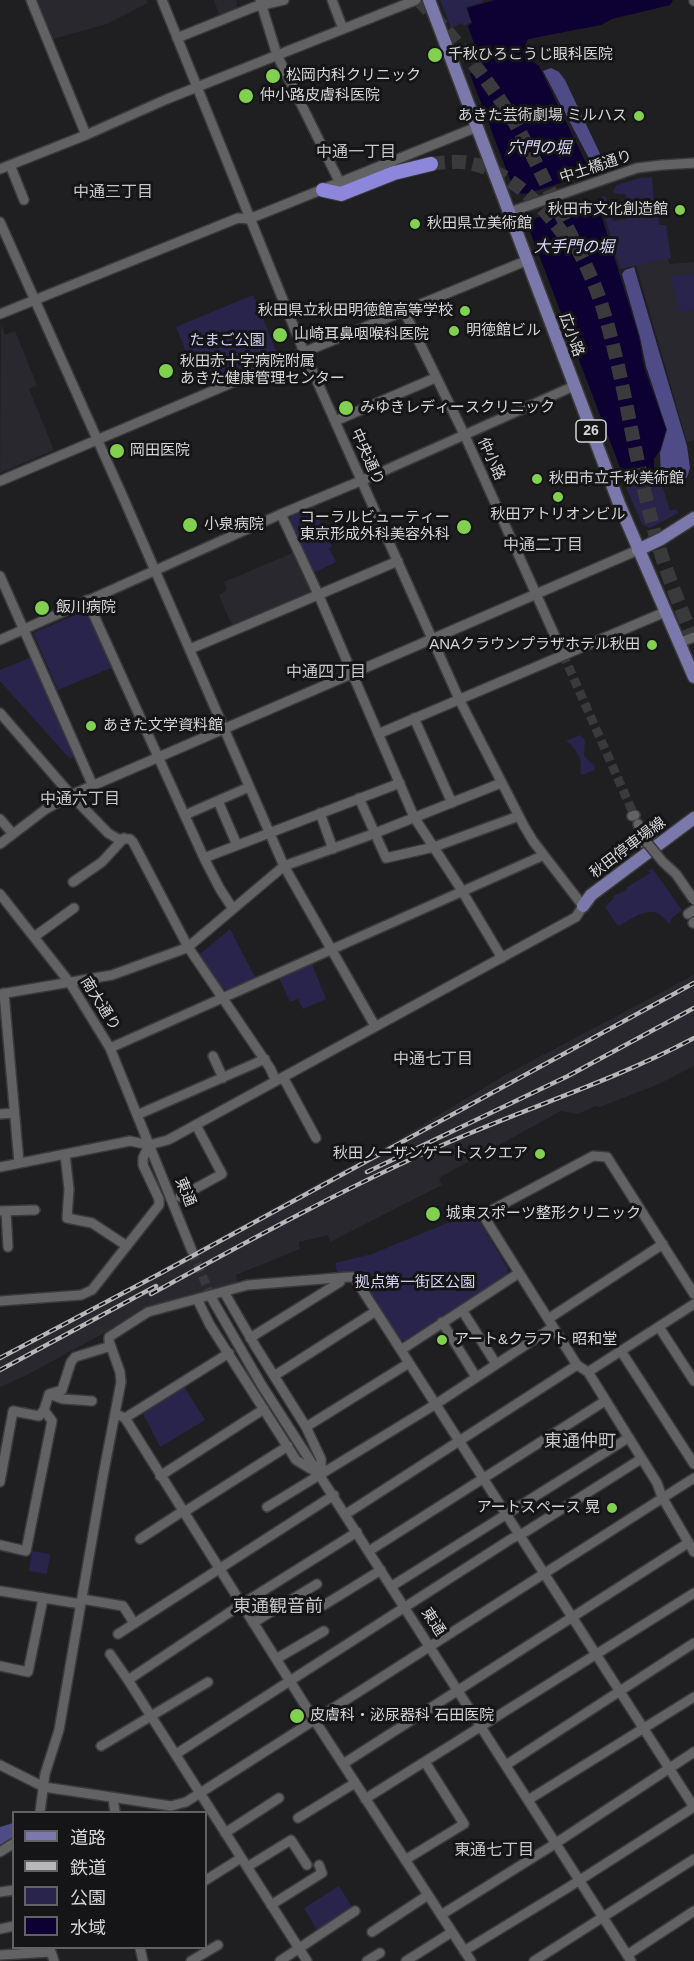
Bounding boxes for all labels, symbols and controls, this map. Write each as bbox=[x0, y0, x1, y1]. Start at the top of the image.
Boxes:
marker: 千秋ひろこうじ眼科医院 bbox=[426, 46, 444, 64]
place label: 千秋ひろこうじ眼科医院 bbox=[448, 46, 613, 64]
marker: 松岡内科クリニック bbox=[264, 67, 282, 85]
place label: 松岡内科クリニック bbox=[286, 67, 421, 85]
marker: 仲小路皮膚科医院 bbox=[237, 87, 255, 105]
place label: 仲小路皮膚科医院 bbox=[260, 87, 380, 105]
place label: あきた芸術劇場 ミルハス bbox=[458, 107, 627, 125]
marker: あきた芸術劇場 ミルハス bbox=[632, 109, 646, 123]
water label: 穴門の堀 bbox=[507, 139, 571, 159]
district label: 中通一丁目 bbox=[316, 143, 396, 163]
street label: 中土橋通り bbox=[558, 147, 634, 187]
district label: 中通三丁目 bbox=[73, 183, 153, 203]
place label: 秋田市文化創造館 bbox=[548, 201, 668, 219]
marker: 秋田市文化創造館 bbox=[673, 203, 687, 217]
place label: 秋田県立美術館 bbox=[427, 215, 532, 233]
marker: 秋田県立美術館 bbox=[408, 217, 422, 231]
water label: 大手門の堀 bbox=[534, 238, 614, 258]
place label: 秋田県立秋田明徳館高等学校 bbox=[258, 302, 453, 320]
marker: 秋田県立秋田明徳館高等学校 bbox=[458, 304, 472, 318]
street label: 広小路 bbox=[555, 311, 587, 359]
place label: 明徳館ビル bbox=[466, 322, 541, 340]
marker: 明徳館ビル bbox=[447, 324, 461, 338]
marker: 山崎耳鼻咽喉科医院 bbox=[271, 326, 289, 344]
place label: 山崎耳鼻咽喉科医院 bbox=[294, 326, 429, 344]
park label: たまご公園 bbox=[190, 332, 264, 350]
place label: 秋田赤十字病院附属 あきた健康管理センター bbox=[180, 353, 345, 388]
marker: 秋田赤十字病院附属 あきた健康管理センター bbox=[157, 362, 175, 380]
marker: みゆきレディースクリニック bbox=[337, 399, 355, 417]
place label: みゆきレディースクリニック bbox=[360, 399, 555, 417]
road number: 26 bbox=[576, 420, 606, 442]
street label: 中央通り bbox=[347, 426, 387, 488]
street label: 仲小路 bbox=[474, 435, 508, 483]
marker: 岡田医院 bbox=[108, 442, 126, 460]
place label: 岡田医院 bbox=[130, 442, 190, 460]
place label: 秋田市立千秋美術館 bbox=[549, 470, 684, 488]
marker: 秋田市立千秋美術館 bbox=[530, 472, 544, 486]
marker: 秋田アトリオンビル bbox=[551, 490, 565, 504]
place label: 秋田アトリオンビル bbox=[491, 506, 625, 524]
place label: コーラルビューティー 東京形成外科美容外科 bbox=[300, 509, 450, 544]
marker: 小泉病院 bbox=[181, 516, 199, 534]
place label: 小泉病院 bbox=[204, 516, 264, 534]
marker: コーラルビューティー 東京形成外科美容外科 bbox=[455, 518, 473, 536]
district label: 中通二丁目 bbox=[503, 536, 583, 556]
marker: 飯川病院 bbox=[33, 599, 51, 617]
place label: 飯川病院 bbox=[56, 599, 116, 617]
place label: ANAクラウンプラザホテル秋田 bbox=[429, 636, 640, 654]
marker: ANAクラウンプラザホテル秋田 bbox=[645, 638, 659, 652]
district label: 中通四丁目 bbox=[286, 663, 366, 683]
place label: あきた文学資料館 bbox=[103, 717, 223, 735]
marker: あきた文学資料館 bbox=[84, 719, 98, 733]
district label: 中通六丁目 bbox=[40, 790, 120, 810]
street label: 秋田停車場線 bbox=[587, 814, 669, 882]
street label: 南大通り bbox=[76, 974, 124, 1034]
district label: 中通七丁目 bbox=[393, 1050, 473, 1070]
place label: 秋田ノーザンゲートスクエア bbox=[333, 1145, 528, 1163]
marker: 秋田ノーザンゲートスクエア bbox=[533, 1147, 547, 1161]
street label: 東通 bbox=[171, 1175, 199, 1209]
marker: 城東スポーツ整形クリニック bbox=[424, 1205, 442, 1223]
place label: 城東スポーツ整形クリニック bbox=[446, 1205, 641, 1223]
park label: 拠点第一街区公園 bbox=[355, 1274, 475, 1292]
place label: アート&クラフト 昭和堂 bbox=[454, 1331, 617, 1349]
marker: アート&クラフト 昭和堂 bbox=[435, 1333, 449, 1347]
district label: 東通仲町 bbox=[544, 1431, 616, 1453]
place label: アートスペース 晃 bbox=[477, 1499, 600, 1517]
marker: アートスペース 晃 bbox=[605, 1501, 619, 1515]
district label: 東通観音前 bbox=[233, 1596, 323, 1618]
street label: 東通 bbox=[417, 1605, 449, 1639]
marker: 皮膚科・泌尿器科 石田医院 bbox=[288, 1707, 306, 1725]
place label: 皮膚科・泌尿器科 石田医院 bbox=[310, 1707, 494, 1725]
legend bbox=[12, 1811, 207, 1949]
text: 道路 bbox=[70, 1828, 106, 1848]
district label: 東通七丁目 bbox=[454, 1841, 534, 1861]
text: 鉄道 bbox=[70, 1858, 106, 1878]
text: 公園 bbox=[70, 1888, 106, 1908]
text: 水域 bbox=[70, 1918, 106, 1938]

